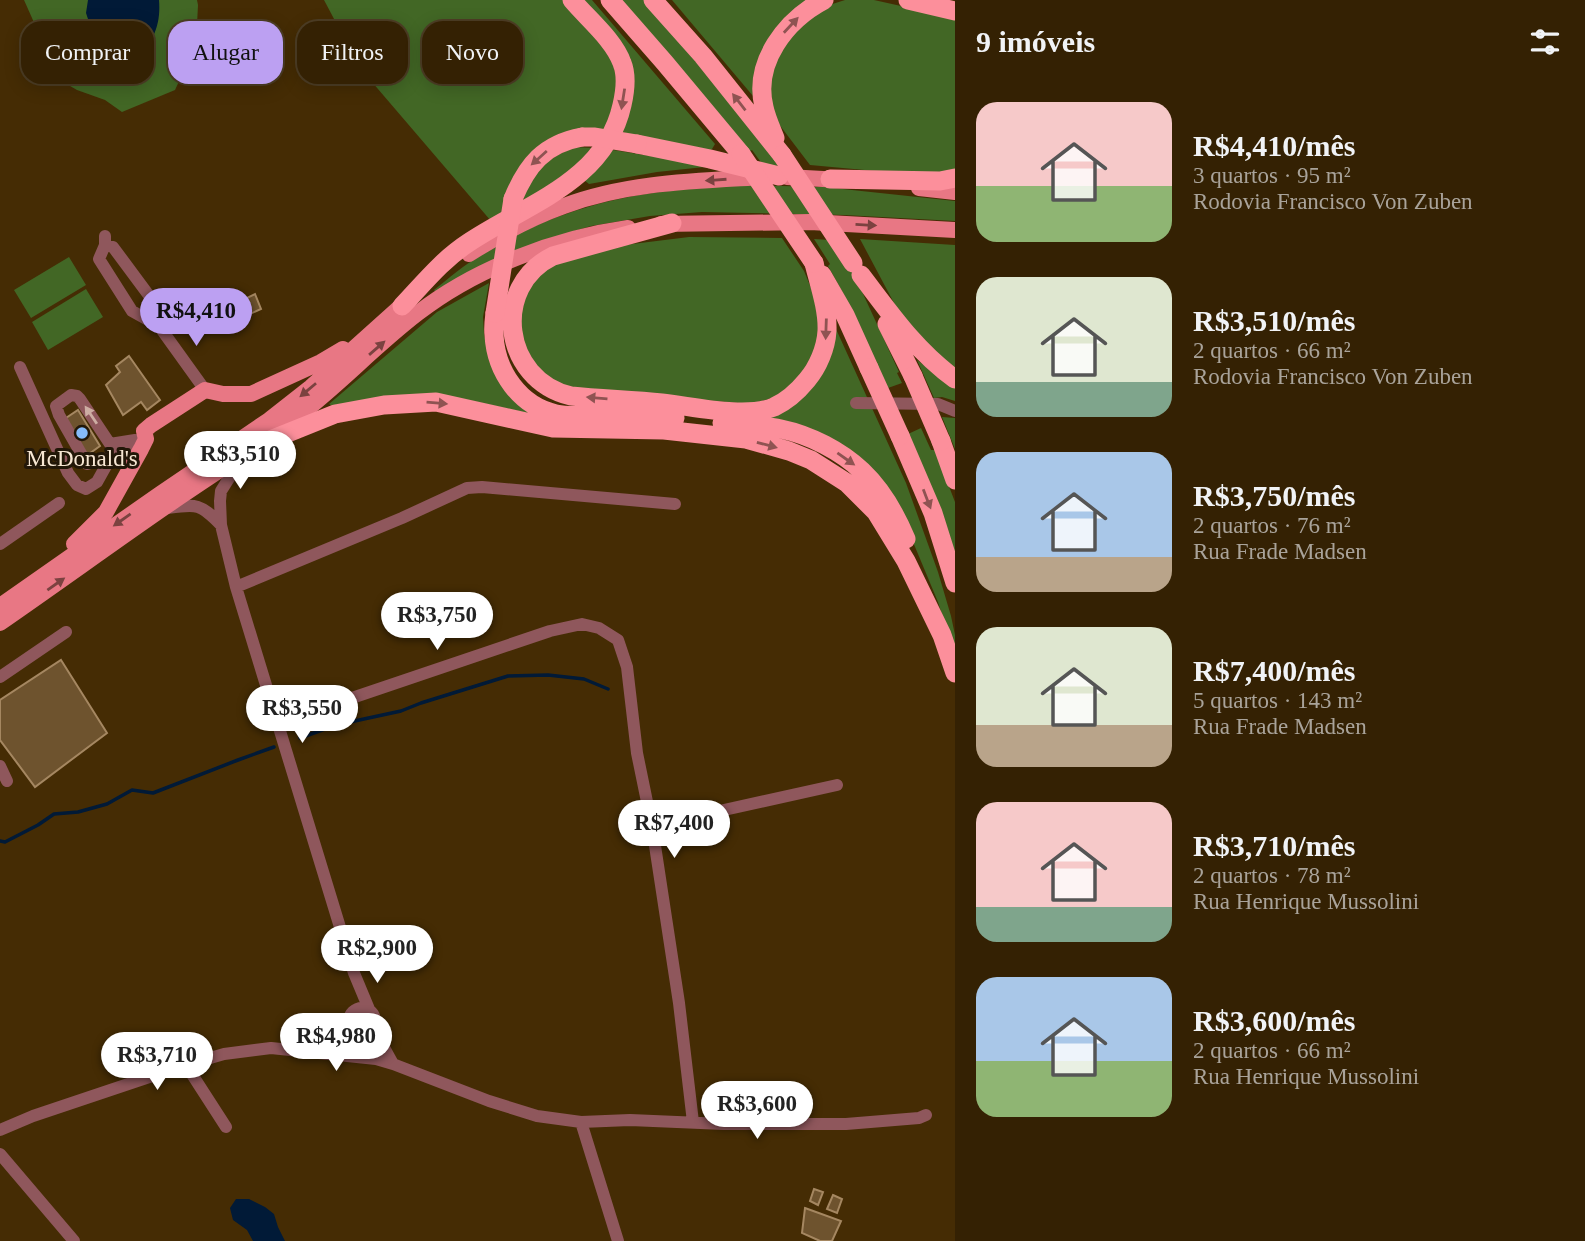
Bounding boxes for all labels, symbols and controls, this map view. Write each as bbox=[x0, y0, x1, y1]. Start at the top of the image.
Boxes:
one-way arrow bbox=[782, 17, 798, 34]
chip: Comprar bbox=[21, 21, 154, 84]
chip: Alugar bbox=[168, 21, 283, 84]
chip: Filtros bbox=[297, 21, 408, 84]
chip: Novo bbox=[422, 21, 523, 84]
icon: filters bbox=[1526, 23, 1564, 61]
text: 9 imóveis bbox=[976, 25, 1095, 58]
one-way arrow bbox=[617, 88, 628, 110]
one-way arrow bbox=[732, 93, 747, 111]
text: R$4,410/mês bbox=[1193, 129, 1355, 162]
icon: home bbox=[1032, 130, 1116, 214]
one-way arrow bbox=[530, 150, 548, 166]
text: 3 quartos · 95 m² bbox=[1193, 163, 1351, 188]
one-way arrow bbox=[705, 175, 727, 186]
text: Rodovia Francisco Von Zuben bbox=[1193, 189, 1473, 214]
one-way arrow bbox=[855, 220, 877, 231]
pin: R$4,410 bbox=[131, 288, 261, 348]
text: R$4,410 bbox=[156, 298, 236, 323]
text: R$3,510/mês bbox=[1193, 304, 1355, 337]
icon: home bbox=[1032, 305, 1116, 389]
one-way arrow bbox=[820, 319, 831, 341]
text: 2 quartos · 66 m² bbox=[1193, 338, 1351, 363]
one-way arrow bbox=[368, 340, 386, 356]
text: Rodovia Francisco Von Zuben bbox=[1193, 364, 1473, 389]
one-way arrow bbox=[299, 382, 317, 397]
one-way arrow bbox=[586, 392, 608, 403]
one-way arrow bbox=[426, 398, 448, 409]
one-way arrow bbox=[84, 406, 98, 424]
marker: McDonald's bbox=[74, 425, 90, 441]
pin: R$3,510 bbox=[175, 432, 305, 491]
one-way arrow bbox=[756, 440, 777, 450]
text: R$3,510 bbox=[200, 441, 280, 466]
place label: McDonald's bbox=[26, 446, 138, 471]
one-way arrow bbox=[837, 452, 856, 465]
text: R$3,750/mês bbox=[1193, 479, 1355, 512]
icon: home bbox=[1032, 480, 1116, 564]
one-way arrow bbox=[922, 488, 933, 509]
one-way arrow bbox=[113, 513, 131, 527]
text: 2 quartos · 76 m² bbox=[1193, 513, 1351, 538]
text: Rua Frade Madsen bbox=[1193, 539, 1367, 564]
one-way arrow bbox=[47, 577, 65, 591]
pin: R$3,750 bbox=[372, 592, 502, 652]
text: R$3,750 bbox=[397, 602, 477, 627]
text: R$7,400/mês bbox=[1193, 654, 1355, 687]
icon: home bbox=[1032, 655, 1116, 739]
pin: R$3,550 bbox=[237, 686, 367, 745]
text: 5 quartos · 143 m² bbox=[1193, 688, 1362, 713]
text: R$3,550 bbox=[262, 695, 342, 720]
text: Rua Frade Madsen bbox=[1193, 714, 1367, 739]
pin: R$7,400 bbox=[609, 800, 739, 860]
text: R$7,400 bbox=[634, 810, 714, 835]
text: R$3,710/mês bbox=[1193, 829, 1355, 862]
icon: home bbox=[1032, 830, 1116, 914]
text: 2 quartos · 78 m² bbox=[1193, 863, 1351, 888]
text: Rua Henrique Mussolini bbox=[1193, 889, 1419, 914]
pin: R$2,900 bbox=[312, 926, 442, 985]
text: R$2,900 bbox=[337, 935, 417, 960]
text: R$3,600/mês bbox=[1193, 1004, 1355, 1037]
icon: home bbox=[1032, 1005, 1116, 1089]
pin: R$4,980 bbox=[271, 1014, 401, 1073]
text: R$4,980 bbox=[296, 1023, 376, 1048]
pin: R$3,710 bbox=[92, 1032, 222, 1092]
text: 2 quartos · 66 m² bbox=[1193, 1038, 1351, 1063]
text: R$3,710 bbox=[117, 1042, 197, 1067]
text: Rua Henrique Mussolini bbox=[1193, 1064, 1419, 1089]
pin: R$3,600 bbox=[692, 1082, 822, 1141]
text: R$3,600 bbox=[717, 1091, 797, 1116]

